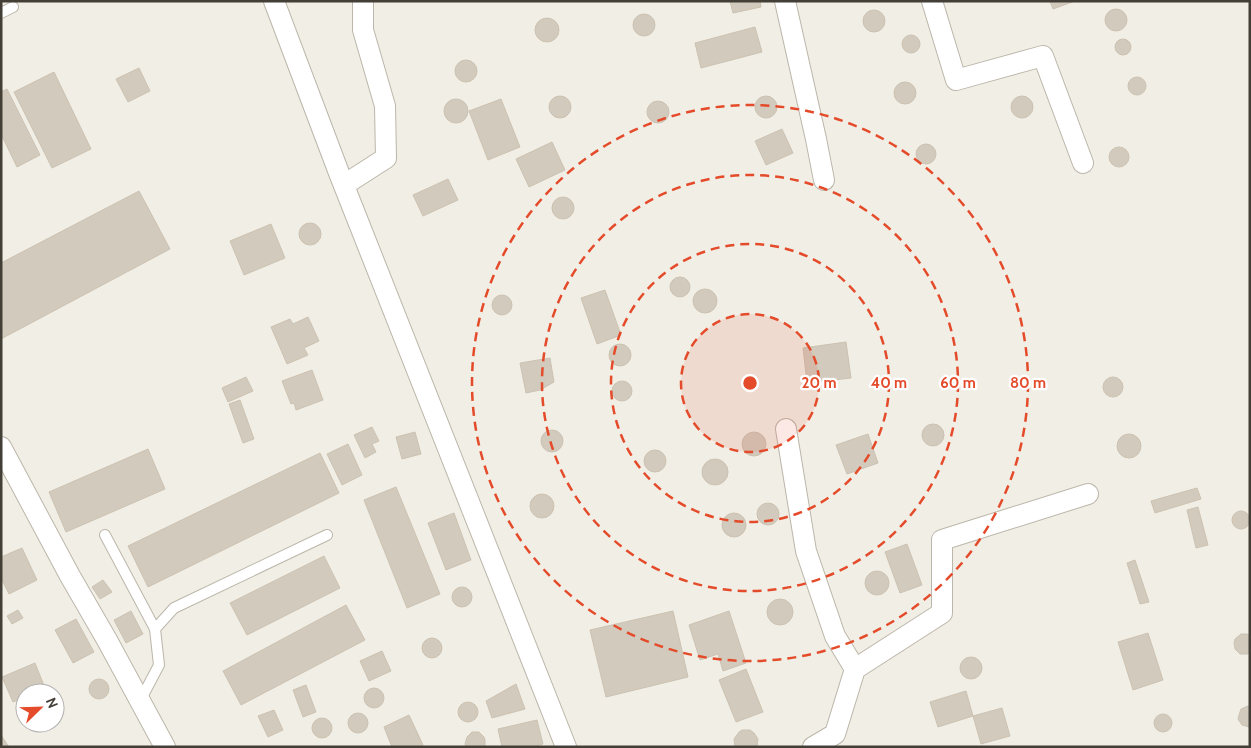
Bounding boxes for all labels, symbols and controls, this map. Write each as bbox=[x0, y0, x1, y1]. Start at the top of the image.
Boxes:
centre of rings bbox=[741, 374, 759, 392]
text: 20 m bbox=[802, 374, 836, 392]
text: 40 m bbox=[871, 374, 907, 392]
text: 60 m bbox=[940, 374, 976, 392]
text: 80 m bbox=[1010, 374, 1046, 392]
north arrow bbox=[15, 683, 65, 733]
text: N bbox=[42, 695, 62, 711]

